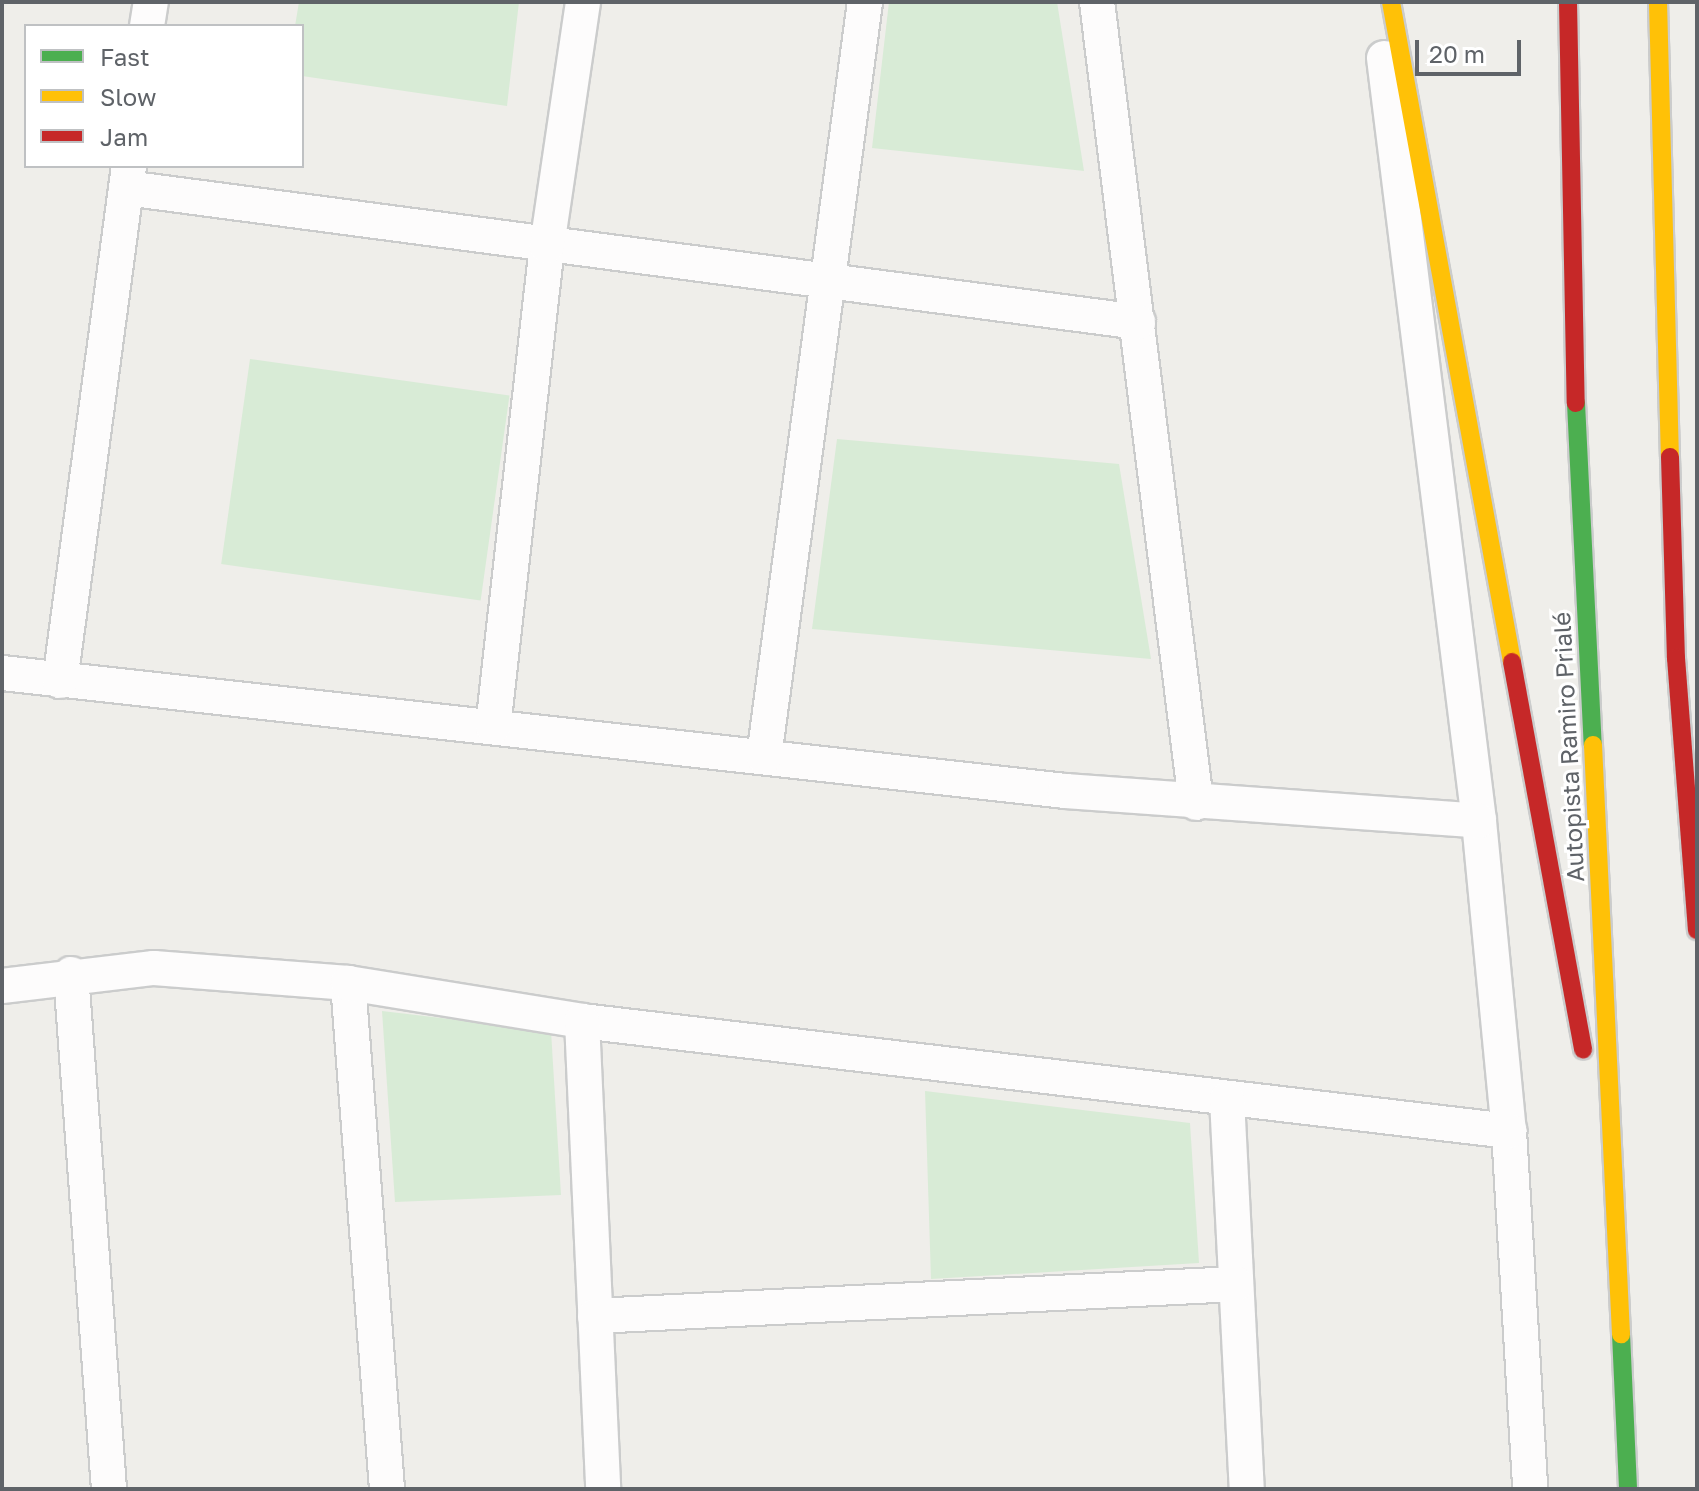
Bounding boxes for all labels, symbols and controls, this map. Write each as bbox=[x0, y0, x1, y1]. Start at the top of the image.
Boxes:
legend bbox=[24, 24, 304, 168]
scale bar bbox=[1419, 24, 1525, 74]
text: 20 m bbox=[1429, 39, 1485, 68]
text: Fast bbox=[100, 42, 150, 71]
text: Slow bbox=[100, 82, 156, 111]
text: Jam bbox=[100, 122, 148, 151]
street label: Autopista Ramiro Prialé bbox=[1547, 611, 1589, 883]

